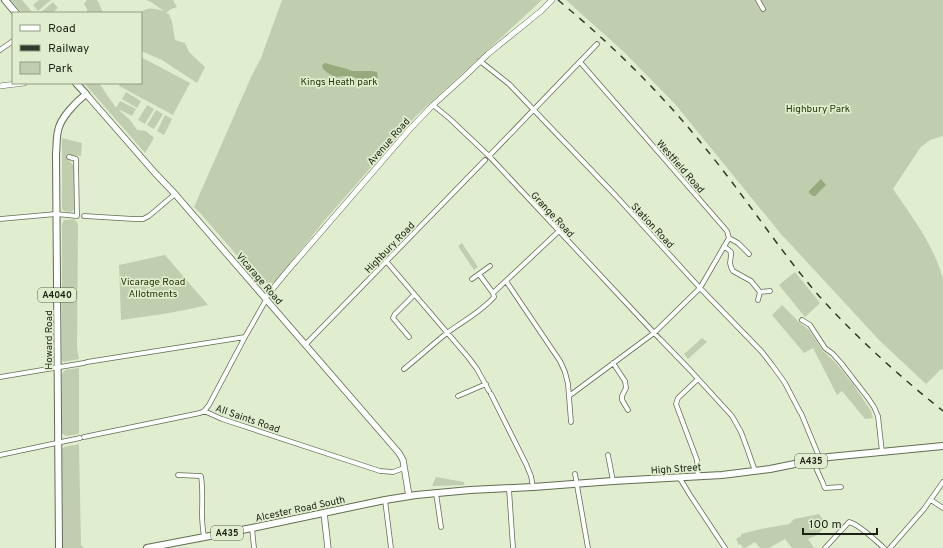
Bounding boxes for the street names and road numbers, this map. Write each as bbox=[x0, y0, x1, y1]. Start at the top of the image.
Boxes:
street label: Avenue Road bbox=[365, 115, 413, 168]
street label: Westfield Road bbox=[653, 138, 707, 196]
street label: Grange Road bbox=[527, 189, 577, 241]
street label: Station Road bbox=[628, 201, 676, 251]
street label: Highbury Road bbox=[362, 219, 418, 277]
street label: Vicarage Road bbox=[233, 250, 285, 308]
road number: A4040 bbox=[38, 288, 76, 302]
street label: Howard Road bbox=[43, 310, 56, 370]
street label: All Saints Road bbox=[213, 402, 282, 437]
road number: A435 bbox=[795, 454, 827, 468]
street label: High Street bbox=[650, 461, 702, 478]
street label: Alcester Road South bbox=[254, 494, 346, 525]
road number: A435 bbox=[211, 526, 243, 540]

